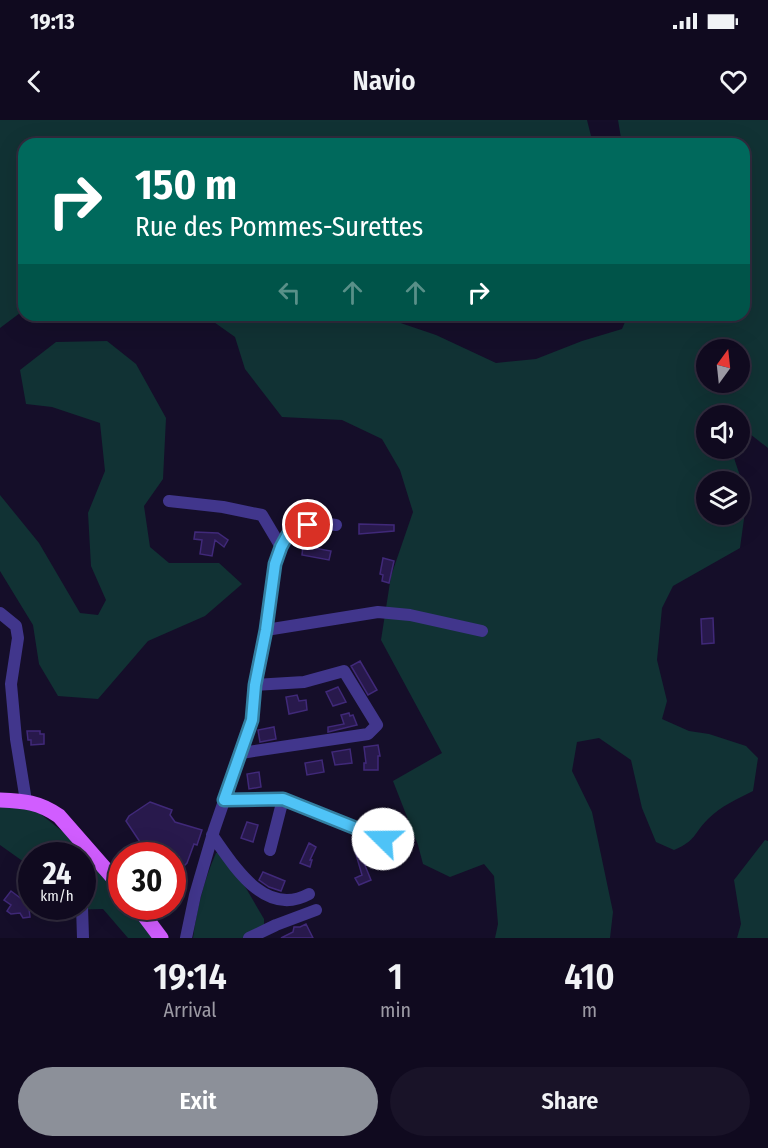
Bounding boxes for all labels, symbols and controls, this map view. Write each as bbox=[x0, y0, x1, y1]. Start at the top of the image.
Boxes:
text: 19:13 bbox=[30, 8, 75, 35]
icon: back bbox=[18, 65, 51, 98]
text: Navio bbox=[352, 65, 416, 97]
icon: heart bbox=[717, 65, 750, 98]
text: 150 m bbox=[135, 160, 237, 210]
icon: right bbox=[36, 162, 114, 240]
text: Rue des Pommes-Surettes bbox=[135, 211, 423, 243]
icon: left bbox=[273, 276, 306, 309]
icon: ahead bbox=[336, 276, 369, 309]
icon: ahead bbox=[399, 276, 432, 309]
icon: right bbox=[462, 276, 495, 309]
north arrow bbox=[696, 339, 750, 393]
map controls bbox=[696, 339, 750, 525]
button: sound bbox=[696, 405, 750, 459]
button: layers bbox=[696, 471, 750, 525]
pin bbox=[282, 499, 333, 550]
icon: arrive bbox=[291, 508, 324, 541]
position arrow bbox=[351, 807, 415, 871]
speed limit sign: 30 bbox=[108, 842, 186, 920]
text: 24 bbox=[43, 856, 71, 892]
text: km/h bbox=[40, 887, 74, 905]
text: 19:14 bbox=[153, 955, 227, 999]
text: 1 bbox=[388, 955, 403, 999]
text: 410 bbox=[564, 955, 615, 999]
text: Arrival bbox=[164, 998, 217, 1022]
text: min bbox=[380, 998, 411, 1022]
text: m bbox=[582, 998, 597, 1022]
button: Exit bbox=[18, 1067, 378, 1136]
button: Share bbox=[390, 1067, 750, 1136]

